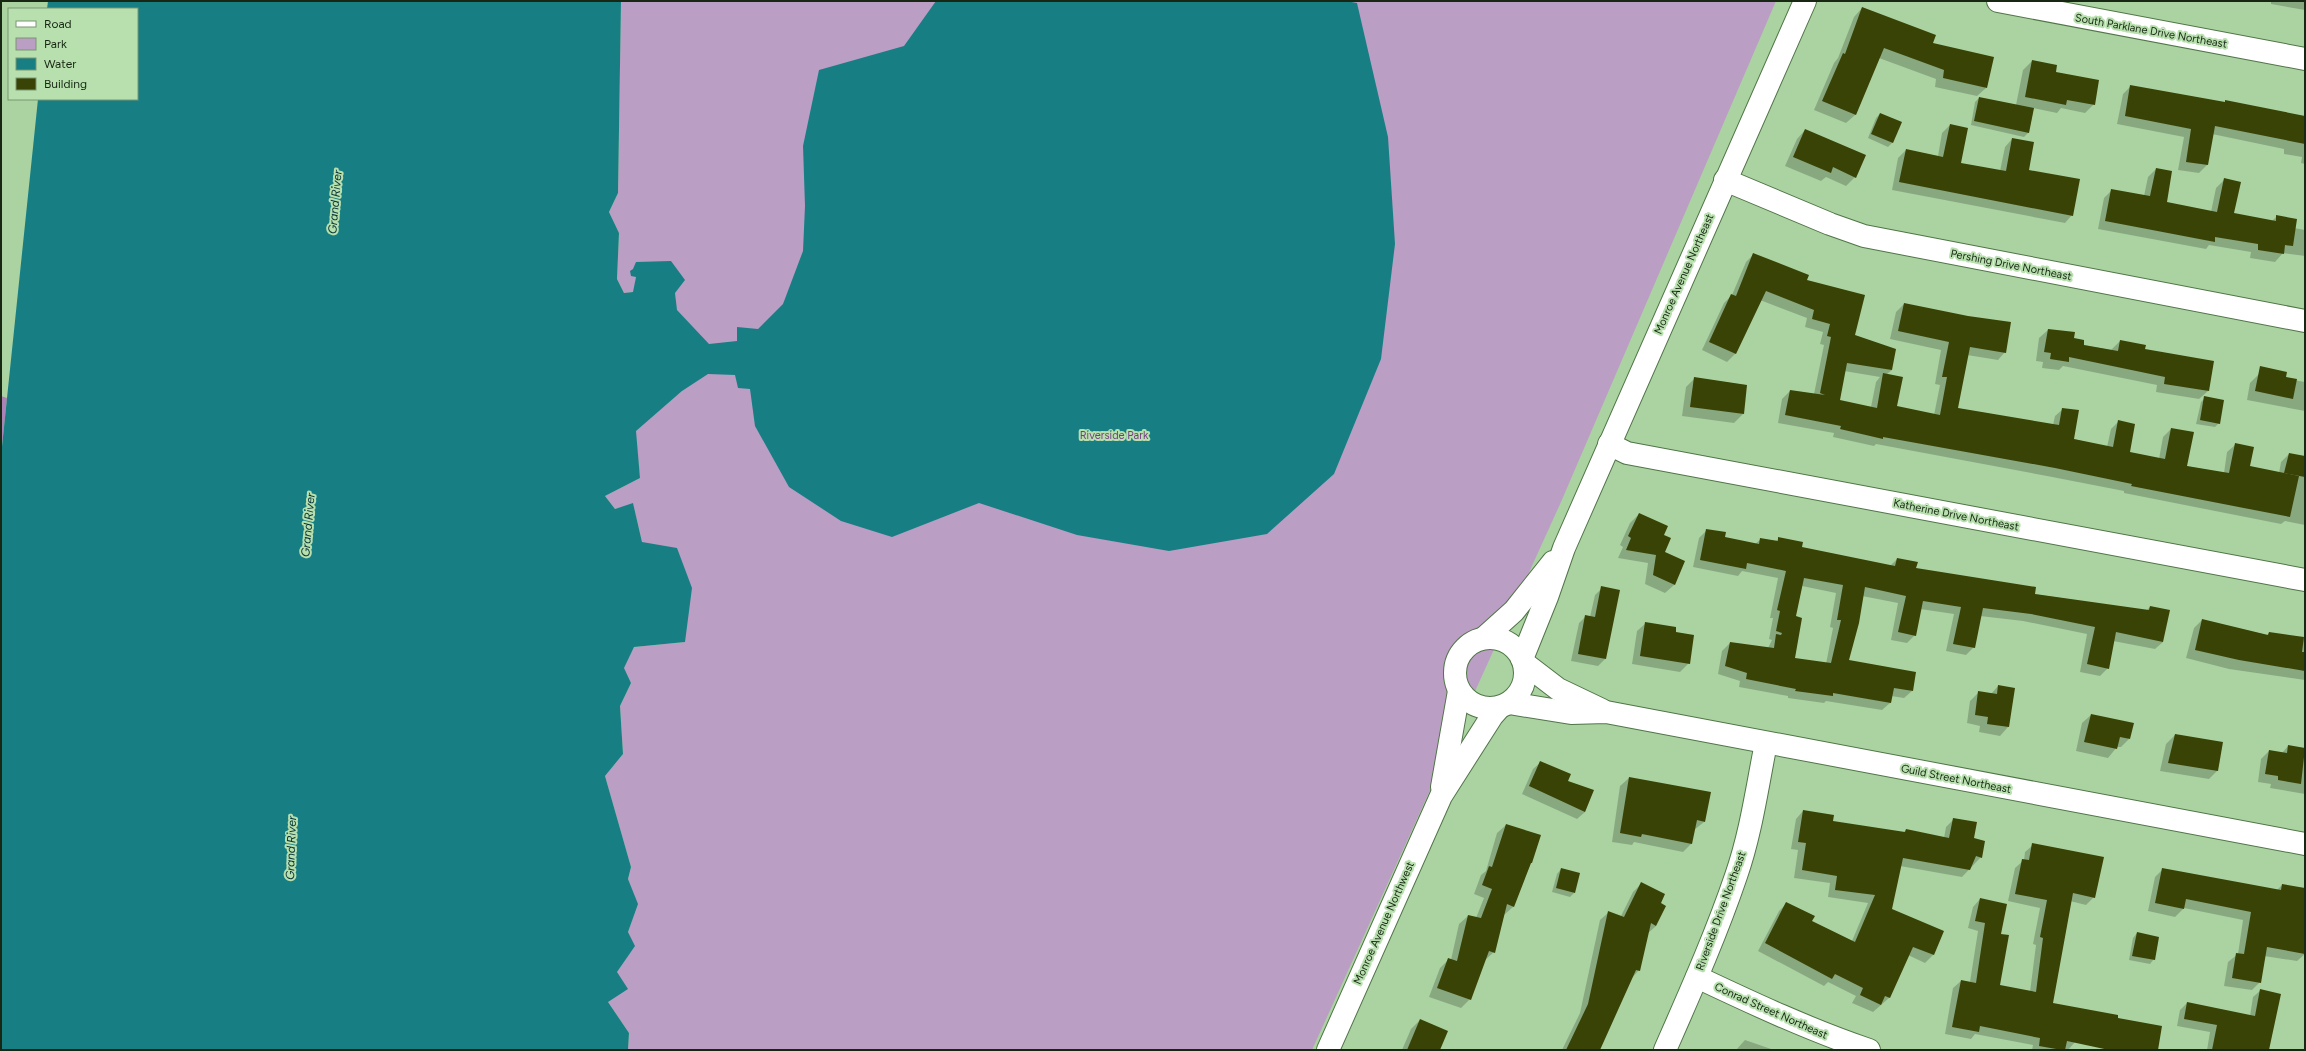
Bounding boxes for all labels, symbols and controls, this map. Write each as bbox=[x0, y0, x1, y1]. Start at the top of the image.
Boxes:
legend bbox=[8, 8, 138, 100]
street label: South Parklane Drive Northeast bbox=[2074, 11, 2228, 51]
text: Road bbox=[44, 17, 72, 31]
text: Park bbox=[44, 37, 67, 51]
text: Water bbox=[44, 57, 76, 71]
text: Building bbox=[44, 77, 87, 91]
water label: Grand River bbox=[325, 169, 345, 234]
street label: Monroe Avenue Northeast bbox=[1652, 212, 1716, 336]
street label: Pershing Drive Northeast bbox=[1949, 247, 2073, 283]
park label: Riverside Park bbox=[1080, 429, 1149, 442]
water label: Grand River bbox=[298, 492, 318, 557]
street label: Katherine Drive Northeast bbox=[1892, 496, 2020, 534]
street label: Guild Street Northeast bbox=[1900, 762, 2012, 796]
water label: Grand River bbox=[283, 815, 299, 880]
street label: Riverside Drive Northeast bbox=[1693, 850, 1749, 972]
street label: Monroe Avenue Northwest bbox=[1351, 860, 1417, 986]
street label: Conrad Street Northeast bbox=[1713, 980, 1829, 1042]

